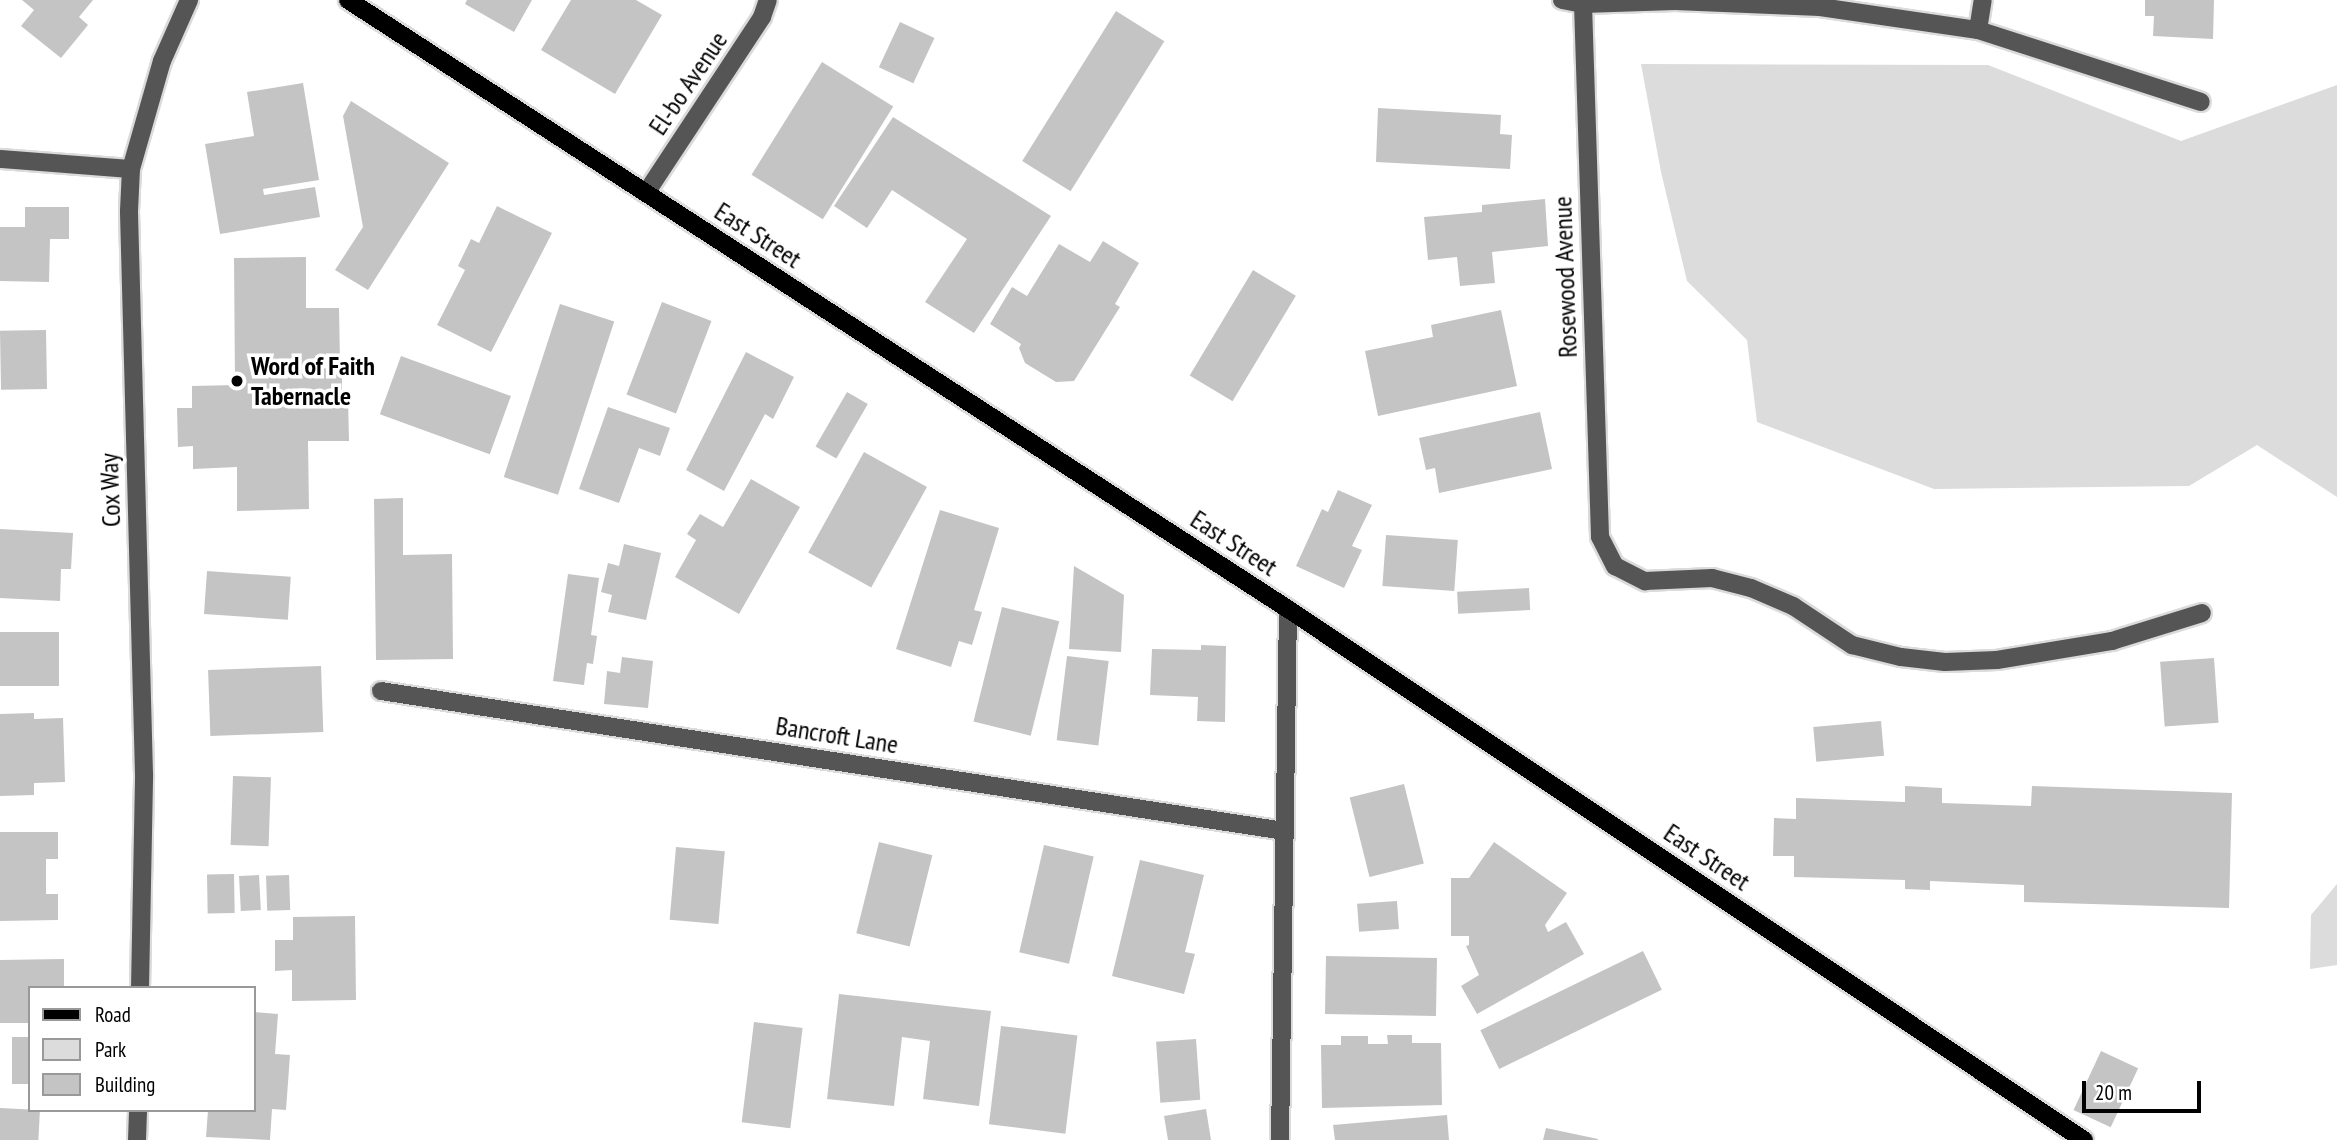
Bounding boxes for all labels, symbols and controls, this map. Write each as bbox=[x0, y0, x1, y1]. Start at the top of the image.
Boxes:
street label: El-bo Avenue bbox=[642, 25, 734, 141]
street label: Rosewood Avenue bbox=[1547, 195, 1583, 359]
street label: East Street bbox=[709, 196, 807, 274]
place label: Word of Faith Tabernacle bbox=[251, 350, 375, 412]
marker: Word of Faith Tabernacle bbox=[229, 373, 245, 389]
street label: Cox Way bbox=[93, 452, 127, 528]
street label: East Street bbox=[1185, 504, 1283, 582]
street label: Bancroft Lane bbox=[774, 710, 900, 760]
street label: East Street bbox=[1658, 817, 1756, 897]
legend bbox=[28, 986, 256, 1112]
text: Road bbox=[95, 1001, 131, 1028]
text: Park bbox=[95, 1036, 126, 1063]
scale bar bbox=[2085, 1066, 2204, 1110]
text: Building bbox=[95, 1071, 155, 1098]
text: 20 m bbox=[2095, 1079, 2132, 1106]

